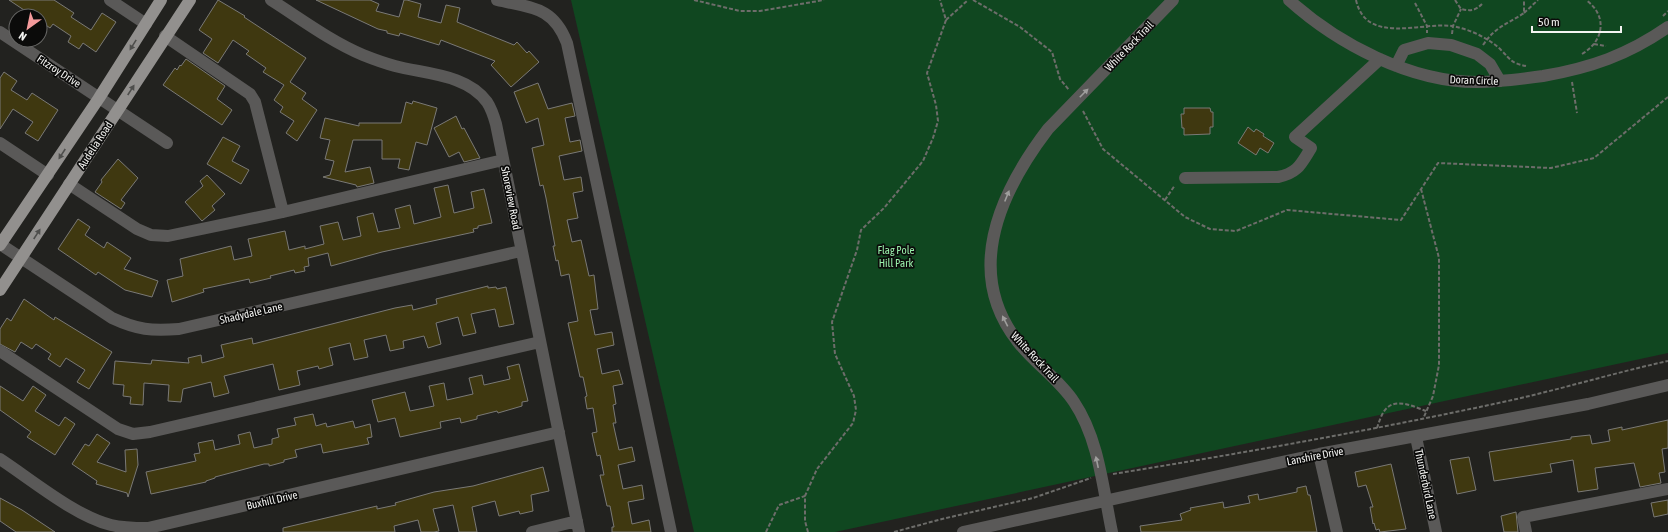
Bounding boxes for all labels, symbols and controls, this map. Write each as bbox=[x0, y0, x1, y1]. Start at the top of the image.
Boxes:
north arrow bbox=[8, 8, 48, 48]
scale bar bbox=[1532, 8, 1621, 34]
text: 50 m bbox=[1538, 15, 1560, 29]
street label: White Rock Trail bbox=[1102, 19, 1156, 73]
text: N bbox=[17, 30, 29, 43]
one-way arrow bbox=[129, 39, 136, 50]
street label: Fitzroy Drive bbox=[35, 52, 83, 90]
street label: Doran Circle bbox=[1449, 73, 1499, 87]
one-way arrow bbox=[127, 84, 134, 95]
one-way arrow bbox=[1079, 88, 1089, 98]
street label: Audelia Road bbox=[75, 119, 115, 171]
one-way arrow bbox=[58, 149, 66, 159]
street label: Shoreview Road bbox=[499, 165, 523, 231]
one-way arrow bbox=[1004, 190, 1010, 202]
one-way arrow bbox=[33, 229, 41, 239]
park label: Flag Pole Hill Park bbox=[878, 244, 914, 269]
street label: Shadydale Lane bbox=[218, 300, 284, 326]
one-way arrow bbox=[1001, 315, 1008, 327]
street label: White Rock Trail bbox=[1009, 329, 1061, 385]
street label: Lanshire Drive bbox=[1286, 445, 1344, 467]
street label: Thunderbird Lane bbox=[1413, 448, 1439, 520]
one-way arrow bbox=[1094, 456, 1100, 468]
street label: Buxhill Drive bbox=[246, 488, 298, 512]

